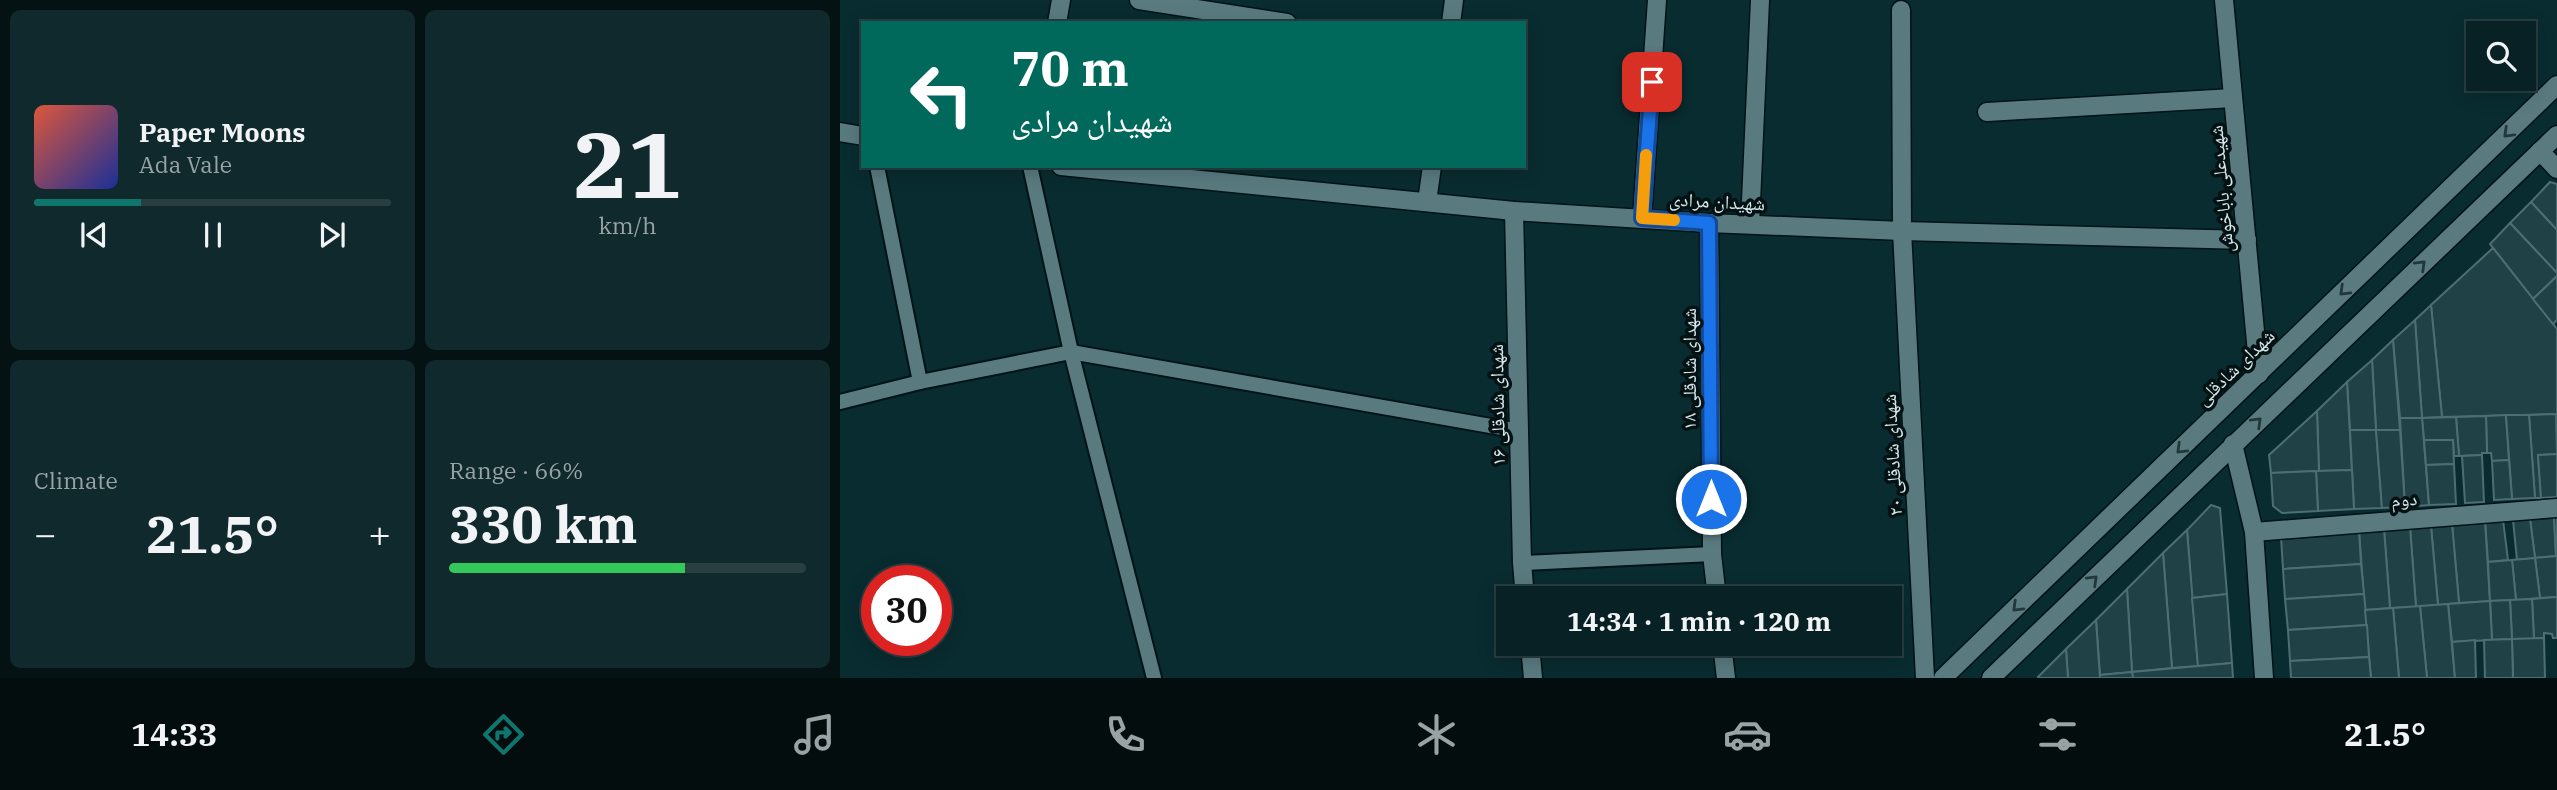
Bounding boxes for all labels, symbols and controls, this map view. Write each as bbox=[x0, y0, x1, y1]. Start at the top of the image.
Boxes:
map controls bbox=[2466, 21, 2536, 91]
button: search bbox=[2466, 21, 2536, 91]
text: 70 m bbox=[1011, 36, 1129, 99]
icon: left bbox=[896, 49, 987, 140]
pin bbox=[1622, 52, 1682, 112]
icon: arrive bbox=[1633, 63, 1671, 101]
text: شهیدان مرادی bbox=[1011, 99, 1173, 141]
text: 21 bbox=[573, 105, 682, 223]
text: Paper Moons bbox=[139, 115, 306, 149]
street label: شهیدعلی باباخوش bbox=[2203, 124, 2239, 254]
one-way arrow bbox=[2503, 124, 2516, 137]
text: Ada Vale bbox=[139, 149, 232, 179]
street label: شهیدان مرادی bbox=[1668, 187, 1766, 215]
text: km/h bbox=[598, 210, 657, 240]
icon: previous bbox=[75, 216, 113, 254]
icon: pause bbox=[194, 216, 232, 254]
icon: next bbox=[313, 216, 351, 254]
one-way arrow bbox=[2413, 260, 2426, 273]
one-way arrow bbox=[2339, 282, 2352, 295]
street label: شهدای شادقلی ۱۸ bbox=[1677, 308, 1701, 430]
street label: شهدای شادقلی bbox=[2191, 324, 2279, 410]
street label: شهدای شادقلی ۱۶ bbox=[1484, 344, 1510, 466]
street label: شهدای شادقلی ۲۰ bbox=[1877, 394, 1907, 516]
one-way arrow bbox=[2249, 417, 2262, 430]
one-way arrow bbox=[2176, 440, 2189, 453]
text: Range · 66% bbox=[449, 455, 583, 485]
position arrow bbox=[1674, 462, 1748, 536]
text: Climate bbox=[34, 465, 118, 495]
street label: دوم bbox=[2390, 486, 2418, 514]
text: 330 km bbox=[449, 490, 638, 557]
text: 21.5° bbox=[146, 500, 279, 567]
text: − bbox=[34, 509, 57, 558]
text: + bbox=[368, 509, 391, 558]
speed limit sign: 30 bbox=[861, 565, 952, 656]
one-way arrow bbox=[2085, 575, 2098, 588]
one-way arrow bbox=[2012, 598, 2025, 611]
text: 14:34 · 1 min · 120 m bbox=[1567, 604, 1831, 638]
icon: directions bbox=[479, 710, 528, 759]
icon: music bbox=[790, 710, 839, 759]
icon: phone bbox=[1101, 710, 1150, 759]
icon: climate bbox=[1412, 710, 1461, 759]
icon: car bbox=[1723, 710, 1772, 759]
icon: filters bbox=[2033, 710, 2082, 759]
text: 14:33 bbox=[131, 713, 217, 755]
text: 21.5° bbox=[2344, 713, 2426, 755]

